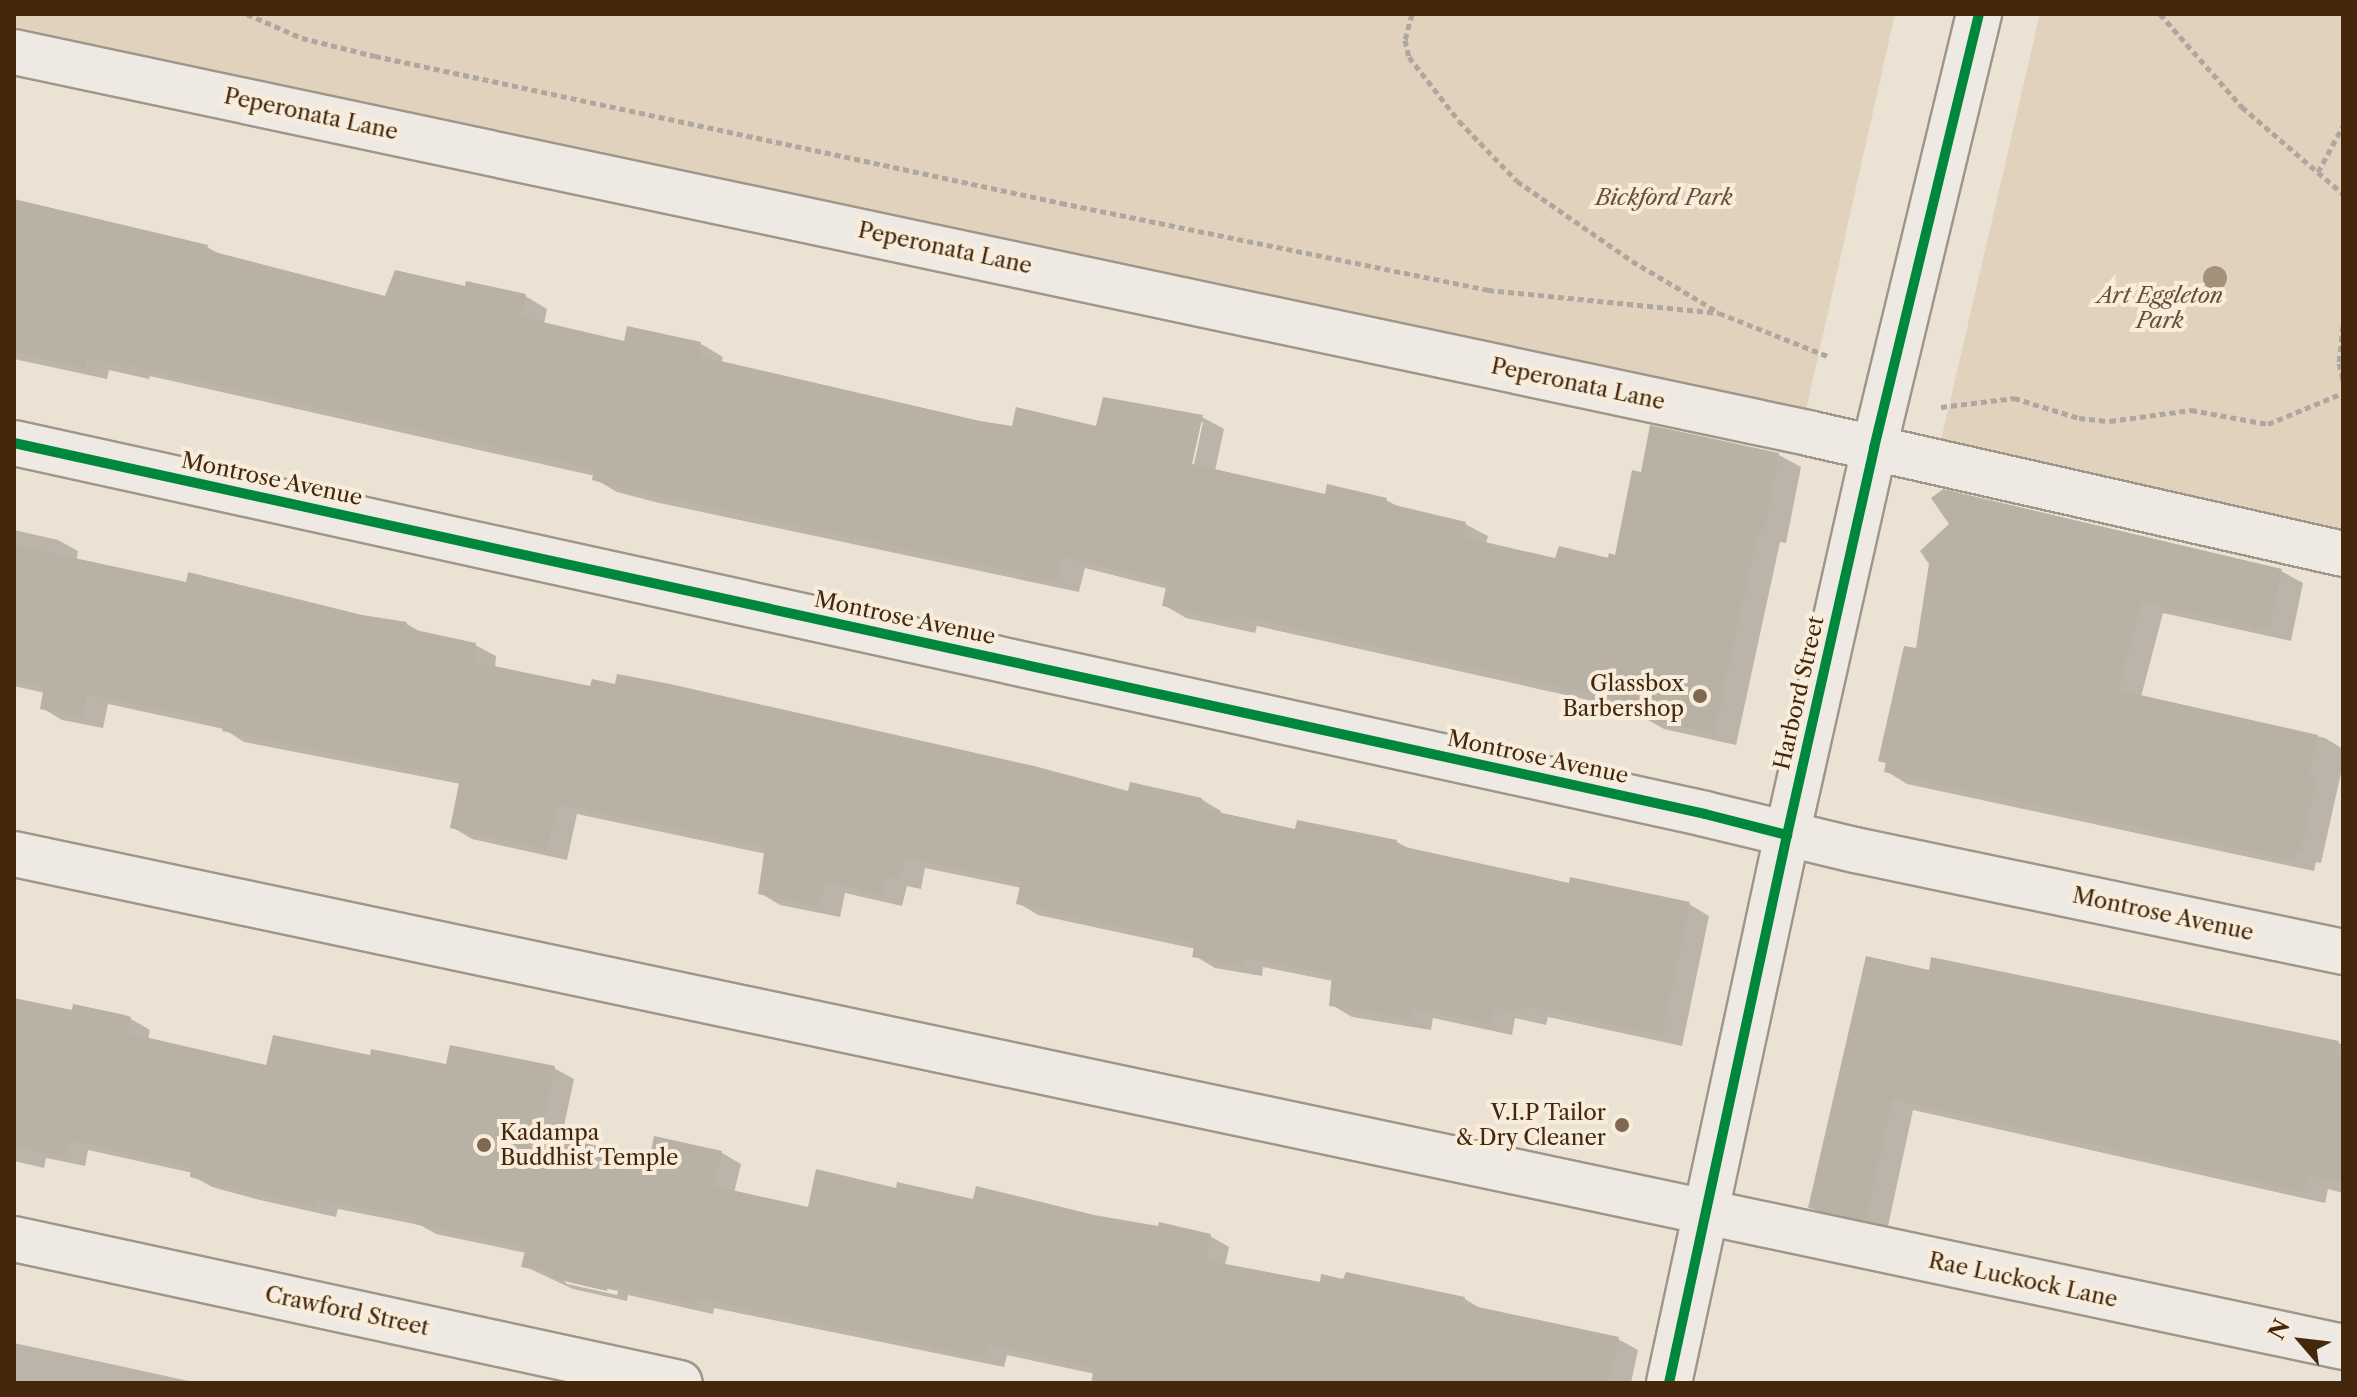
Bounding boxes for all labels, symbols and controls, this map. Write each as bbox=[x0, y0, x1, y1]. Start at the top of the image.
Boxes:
street label: Peperonata Lane bbox=[222, 83, 400, 145]
park label: Bickford Park bbox=[1595, 185, 1733, 211]
street label: Peperonata Lane bbox=[856, 217, 1034, 279]
park label: Art Eggleton Park bbox=[2097, 282, 2223, 334]
street label: Peperonata Lane bbox=[1489, 353, 1667, 415]
street label: Montrose Avenue bbox=[179, 447, 365, 511]
street label: Montrose Avenue bbox=[812, 586, 998, 650]
street label: Harbord Street bbox=[1768, 614, 1830, 772]
place label: Glassbox Barbershop bbox=[1563, 670, 1684, 722]
marker: Glassbox Barbershop bbox=[1691, 687, 1709, 705]
street label: Montrose Avenue bbox=[1445, 725, 1631, 789]
street label: Montrose Avenue bbox=[2070, 882, 2256, 946]
place label: V.I.P Tailor & Dry Cleaner bbox=[1454, 1099, 1606, 1150]
marker: V.I.P Tailor & Dry Cleaner bbox=[1613, 1116, 1631, 1134]
place label: Kadampa Buddhist Temple bbox=[500, 1119, 679, 1170]
marker: Kadampa Buddhist Temple bbox=[475, 1136, 493, 1154]
street label: Rae Luckock Lane bbox=[1926, 1247, 2120, 1313]
street label: Crawford Street bbox=[263, 1281, 431, 1341]
north arrow bbox=[2261, 1301, 2341, 1381]
text: N bbox=[2263, 1315, 2296, 1344]

